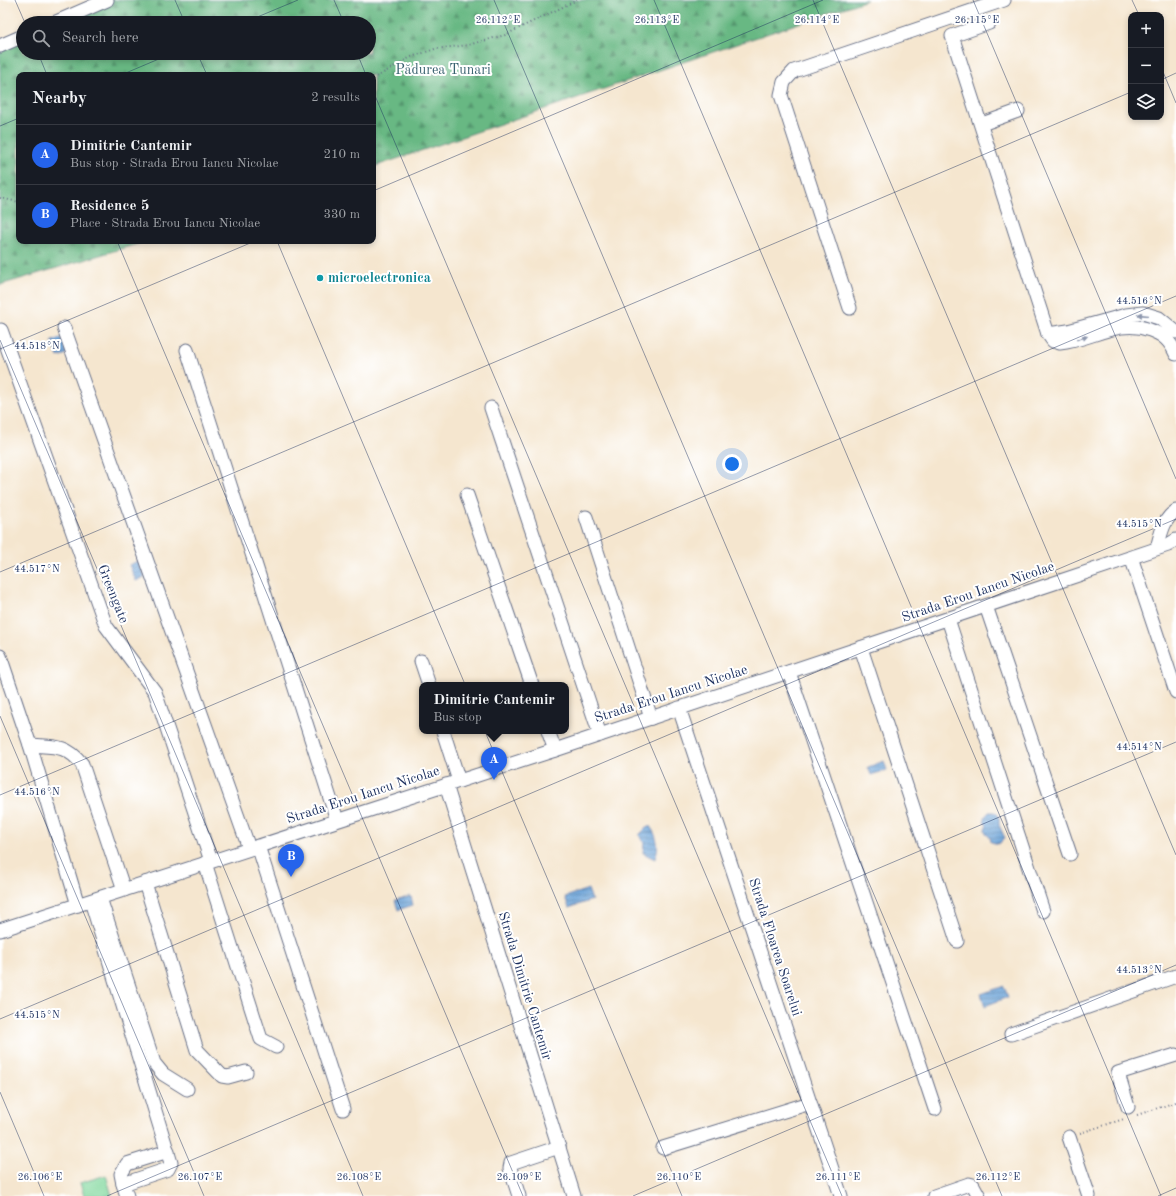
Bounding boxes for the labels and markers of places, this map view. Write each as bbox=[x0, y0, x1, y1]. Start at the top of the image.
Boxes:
place label: microelectronica bbox=[328, 271, 431, 285]
marker: microelectronica bbox=[315, 273, 325, 283]
pin: A bbox=[481, 747, 507, 780]
pin: B bbox=[278, 844, 304, 877]

